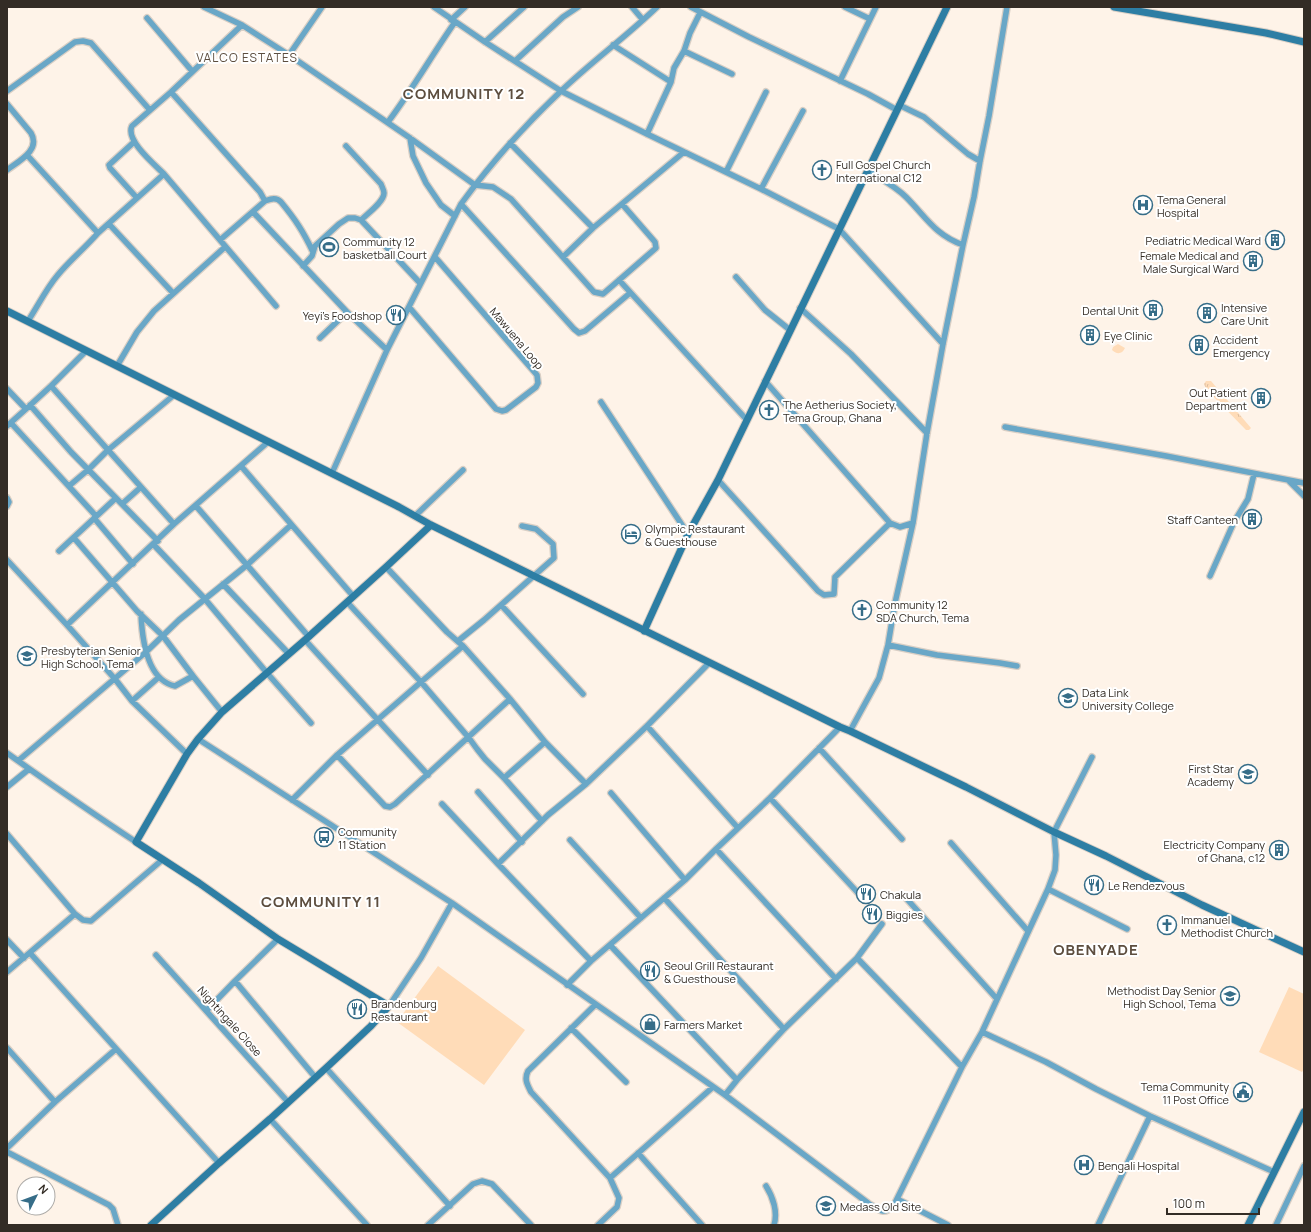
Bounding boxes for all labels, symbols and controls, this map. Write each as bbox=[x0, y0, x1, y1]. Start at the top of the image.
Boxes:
district label: VALCO ESTATES bbox=[196, 49, 298, 66]
district label: COMMUNITY 12 bbox=[403, 83, 525, 104]
place label: Full Gospel Church International C12 bbox=[836, 157, 931, 185]
church icon: Full Gospel Church International C12 bbox=[811, 159, 833, 181]
place label: Tema General Hospital bbox=[1157, 192, 1226, 220]
hospital icon: Tema General Hospital bbox=[1132, 194, 1154, 216]
building icon: Pediatric Medical Ward bbox=[1264, 229, 1286, 251]
place label: Pediatric Medical Ward bbox=[1146, 233, 1261, 248]
place label: Community 12 basketball Court bbox=[343, 234, 427, 262]
sports icon: Community 12 basketball Court bbox=[318, 236, 340, 258]
place label: Female Medical and Male Surgical Ward bbox=[1140, 248, 1239, 276]
building icon: Female Medical and Male Surgical Ward bbox=[1242, 250, 1264, 272]
building icon: Dental Unit bbox=[1142, 299, 1164, 321]
place label: Intensive Care Unit bbox=[1221, 300, 1269, 328]
building icon: Intensive Care Unit bbox=[1196, 302, 1218, 324]
place label: Dental Unit bbox=[1082, 303, 1139, 318]
restaurant icon: Yeyi's Foodshop bbox=[385, 304, 407, 326]
street label: Mawuena Loop bbox=[487, 304, 548, 372]
place label: Yeyi's Foodshop bbox=[303, 308, 382, 323]
building icon: Eye Clinic bbox=[1079, 324, 1101, 346]
place label: Eye Clinic bbox=[1104, 328, 1153, 343]
place label: Accident Emergency bbox=[1213, 332, 1270, 360]
building icon: Accident Emergency bbox=[1188, 334, 1210, 356]
place label: Out Patient Department bbox=[1186, 385, 1247, 413]
building icon: Out Patient Department bbox=[1250, 387, 1272, 409]
place label: The Aetherius Society, Tema Group, Ghana bbox=[783, 397, 897, 425]
church icon: The Aetherius Society, Tema Group, Ghana bbox=[758, 399, 780, 421]
building icon: Staff Canteen bbox=[1241, 508, 1263, 530]
place label: Staff Canteen bbox=[1167, 512, 1238, 527]
place label: Olympic Restaurant & Guesthouse bbox=[645, 521, 745, 549]
hotel icon: Olympic Restaurant & Guesthouse bbox=[620, 523, 642, 545]
place label: Community 12 SDA Church, Tema bbox=[876, 597, 969, 625]
church icon: Community 12 SDA Church, Tema bbox=[851, 599, 873, 621]
place label: Presbyterian Senior High School, Tema bbox=[41, 643, 141, 671]
school or university icon: Presbyterian Senior High School, Tema bbox=[16, 645, 38, 667]
place label: Data Link University College bbox=[1082, 685, 1174, 713]
school or university icon: Data Link University College bbox=[1057, 687, 1079, 709]
place label: First Star Academy bbox=[1187, 761, 1234, 789]
school or university icon: First Star Academy bbox=[1237, 763, 1259, 785]
place label: Community 11 Station bbox=[338, 824, 397, 852]
bus stop icon: Community 11 Station bbox=[313, 826, 335, 848]
place label: Electricity Company of Ghana, c12 bbox=[1164, 837, 1265, 865]
building icon: Electricity Company of Ghana, c12 bbox=[1268, 839, 1290, 861]
restaurant icon: Le Rendezvous bbox=[1083, 874, 1105, 896]
place label: Le Rendezvous bbox=[1108, 878, 1185, 893]
restaurant icon: Chakula bbox=[855, 883, 877, 905]
place label: Chakula bbox=[880, 887, 921, 902]
district label: COMMUNITY 11 bbox=[261, 891, 381, 912]
restaurant icon: Biggies bbox=[861, 903, 883, 925]
place label: Biggies bbox=[886, 907, 923, 922]
place label: Immanuel Methodist Church bbox=[1181, 912, 1273, 940]
church icon: Immanuel Methodist Church bbox=[1156, 914, 1178, 936]
district label: OBENYADE bbox=[1053, 939, 1139, 960]
place label: Seoul Grill Restaurant & Guesthouse bbox=[664, 958, 774, 986]
restaurant icon: Seoul Grill Restaurant & Guesthouse bbox=[639, 960, 661, 982]
street label: Nightingale Close bbox=[194, 983, 266, 1060]
place label: Methodist Day Senior High School, Tema bbox=[1108, 983, 1216, 1011]
school or university icon: Methodist Day Senior High School, Tema bbox=[1219, 985, 1241, 1007]
place label: Brandenburg Restaurant bbox=[371, 996, 437, 1024]
restaurant icon: Brandenburg Restaurant bbox=[346, 998, 368, 1020]
shop icon: Farmers Market bbox=[639, 1013, 661, 1035]
place label: Farmers Market bbox=[664, 1017, 742, 1032]
place label: Tema Community 11 Post Office bbox=[1141, 1079, 1230, 1107]
public building icon: Tema Community 11 Post Office bbox=[1232, 1081, 1254, 1103]
hospital icon: Bengali Hospital bbox=[1073, 1154, 1095, 1176]
place label: Bengali Hospital bbox=[1098, 1158, 1179, 1173]
north arrow bbox=[16, 1176, 56, 1216]
text: N bbox=[36, 1181, 52, 1197]
scale bar bbox=[1167, 1190, 1259, 1216]
school or university icon: Medass Old Site bbox=[815, 1195, 837, 1217]
text: 100 m bbox=[1173, 1195, 1205, 1212]
place label: Medass Old Site bbox=[840, 1199, 922, 1214]

